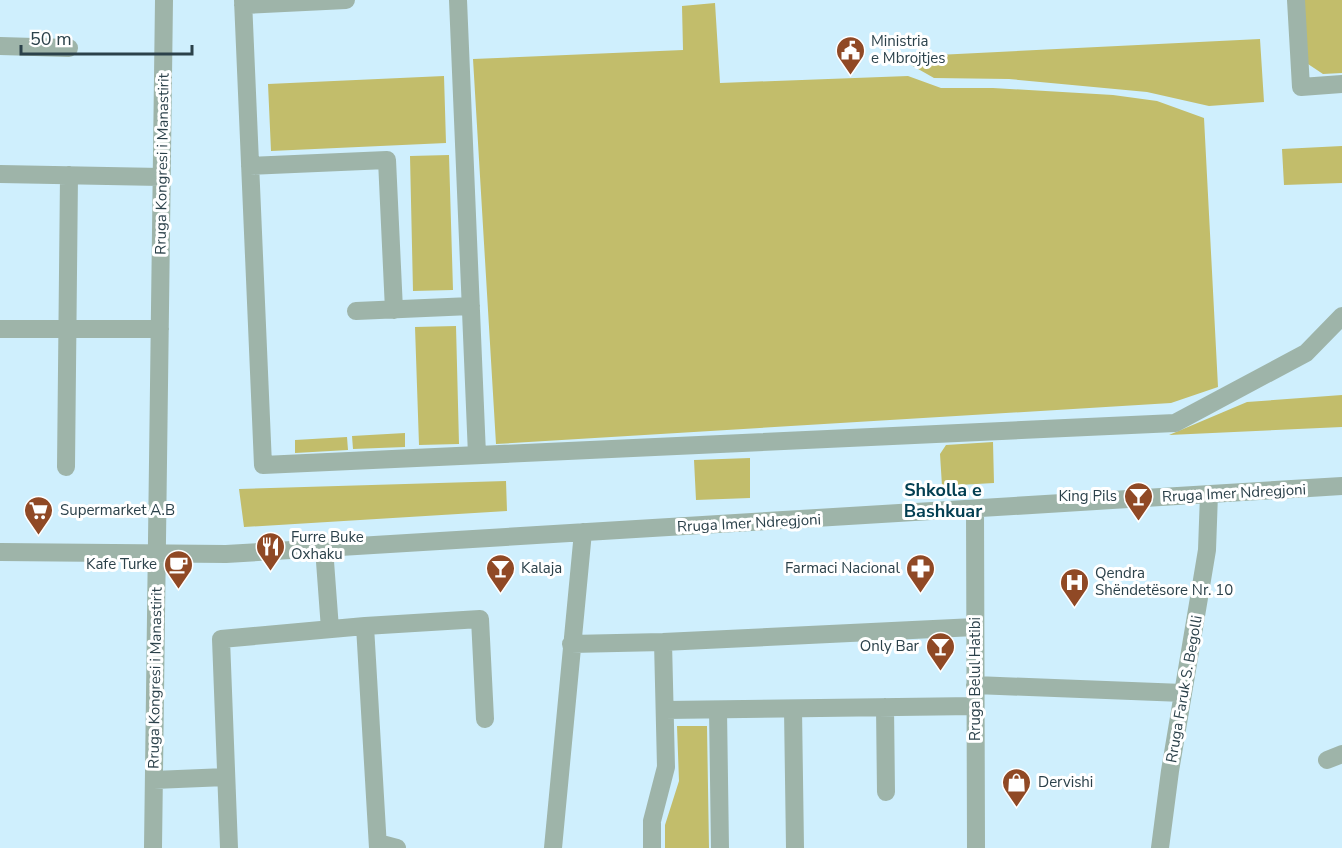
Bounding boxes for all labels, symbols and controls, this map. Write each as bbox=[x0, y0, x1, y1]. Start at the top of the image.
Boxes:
scale bar bbox=[21, 18, 192, 56]
text: 50 m bbox=[30, 27, 72, 51]
place label: Ministria e Mbrojtjes bbox=[871, 31, 946, 68]
public building icon: Ministria e Mbrojtjes bbox=[834, 34, 866, 76]
street label: Rruga Kongresi i Manastirit bbox=[150, 72, 174, 255]
district label: Shkolla e Bashkuar bbox=[904, 478, 982, 523]
street label: Rruga Imer Ndregjoni bbox=[1162, 479, 1306, 507]
bar icon: King Pils bbox=[1122, 480, 1154, 522]
place label: King Pils bbox=[1058, 486, 1117, 506]
supermarket icon: Supermarket A.B bbox=[23, 494, 55, 536]
place label: Supermarket A.B bbox=[60, 500, 175, 520]
street label: Rruga Imer Ndregjoni bbox=[677, 509, 821, 537]
place label: Furre Buke Oxhaku bbox=[291, 527, 364, 564]
restaurant icon: Furre Buke Oxhaku bbox=[254, 530, 286, 572]
cafe icon: Kafe Turke bbox=[162, 548, 194, 590]
bar icon: Kalaja bbox=[484, 552, 516, 594]
pharmacy icon: Farmaci Nacional bbox=[905, 552, 937, 594]
place label: Kafe Turke bbox=[86, 554, 157, 574]
place label: Kalaja bbox=[521, 558, 562, 578]
place label: Farmaci Nacional bbox=[785, 558, 901, 578]
place label: Qendra Shëndetësore Nr. 10 bbox=[1095, 563, 1233, 600]
hospital icon: Qendra Shëndetësore Nr. 10 bbox=[1058, 566, 1090, 608]
street label: Rruga Kongresi i Manastirit bbox=[143, 586, 167, 769]
street label: Rruga Faruk S. Begolli bbox=[1161, 614, 1207, 764]
street label: Rruga Belul Hatibi bbox=[965, 617, 985, 741]
bar icon: Only Bar bbox=[924, 630, 956, 672]
place label: Only Bar bbox=[860, 636, 920, 656]
shop icon: Dervishi bbox=[1001, 766, 1033, 808]
place label: Dervishi bbox=[1038, 772, 1093, 792]

